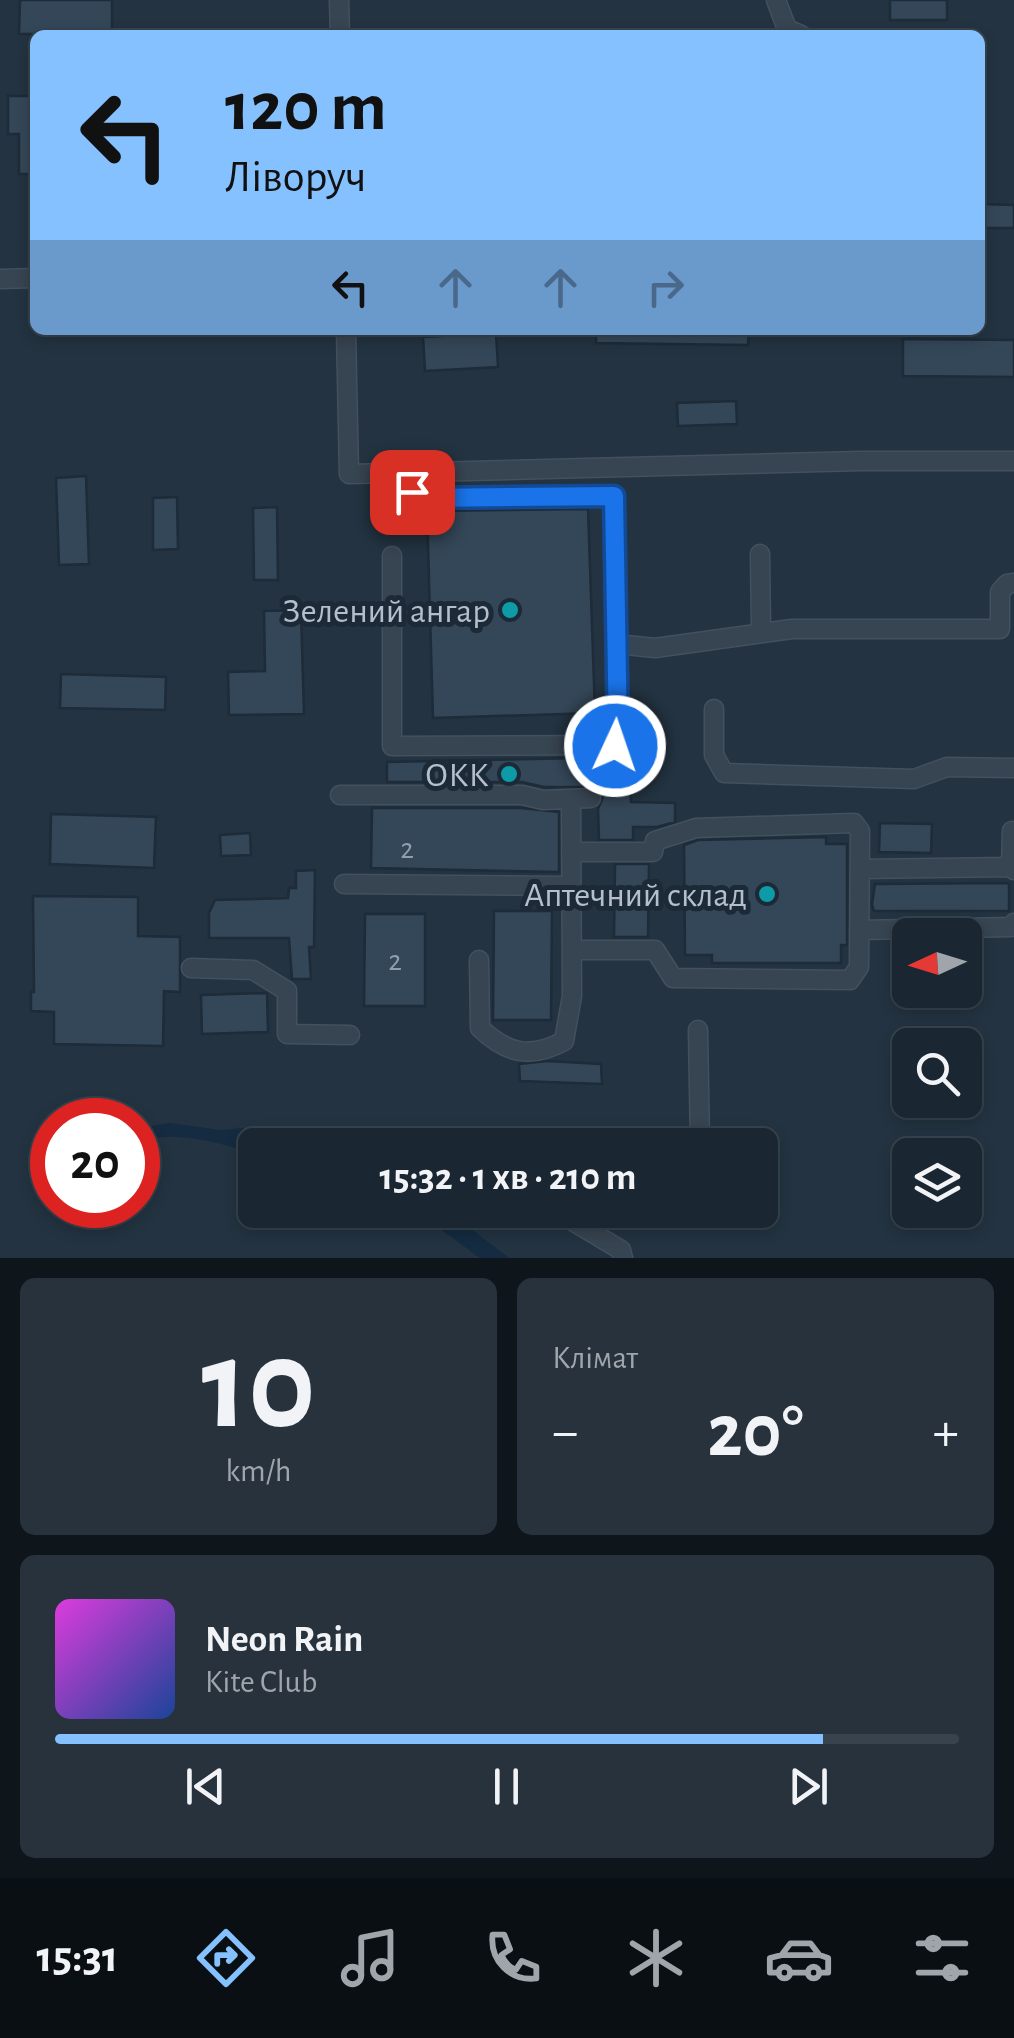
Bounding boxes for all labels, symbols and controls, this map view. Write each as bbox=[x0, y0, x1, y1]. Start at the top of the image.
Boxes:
icon: left bbox=[60, 70, 190, 200]
text: 120 m bbox=[225, 73, 387, 143]
text: Ліворуч bbox=[225, 155, 367, 200]
icon: left bbox=[323, 260, 378, 315]
icon: ahead bbox=[428, 260, 483, 315]
icon: ahead bbox=[533, 260, 588, 315]
icon: right bbox=[638, 260, 693, 315]
pin bbox=[370, 450, 455, 535]
icon: arrive bbox=[385, 465, 440, 520]
place label: Зелений ангар bbox=[283, 594, 490, 629]
marker: Зелений ангар bbox=[499, 599, 521, 621]
position arrow bbox=[563, 694, 667, 798]
place label: ОКК bbox=[425, 758, 489, 793]
marker: ОКК bbox=[498, 763, 520, 785]
house number: 2 bbox=[400, 834, 414, 864]
place label: Аптечний склад bbox=[524, 878, 747, 913]
marker: Аптечний склад bbox=[756, 883, 778, 905]
north arrow bbox=[892, 918, 982, 1008]
map controls bbox=[892, 918, 982, 1228]
house number: 2 bbox=[388, 946, 402, 976]
button: search bbox=[892, 1028, 982, 1118]
speed limit sign: 20 bbox=[30, 1098, 160, 1228]
button: layers bbox=[892, 1138, 982, 1228]
text: 15:32 · 1 хв · 210 m bbox=[380, 1159, 636, 1197]
text: 10 bbox=[201, 1322, 316, 1452]
text: Клімат bbox=[552, 1342, 638, 1374]
text: 20° bbox=[707, 1395, 804, 1470]
text: − bbox=[552, 1405, 578, 1460]
text: + bbox=[933, 1405, 959, 1460]
text: km/h bbox=[225, 1455, 292, 1487]
text: Neon Rain bbox=[205, 1621, 363, 1659]
text: Kite Club bbox=[205, 1666, 317, 1698]
icon: previous bbox=[178, 1759, 233, 1814]
icon: pause bbox=[479, 1759, 534, 1814]
icon: next bbox=[781, 1759, 836, 1814]
icon: directions bbox=[191, 1923, 261, 1993]
icon: music bbox=[335, 1923, 405, 1993]
icon: phone bbox=[478, 1923, 548, 1993]
icon: climate bbox=[621, 1923, 691, 1993]
icon: car bbox=[764, 1923, 834, 1993]
icon: filters bbox=[907, 1923, 977, 1993]
text: 15:31 bbox=[37, 1935, 118, 1980]

